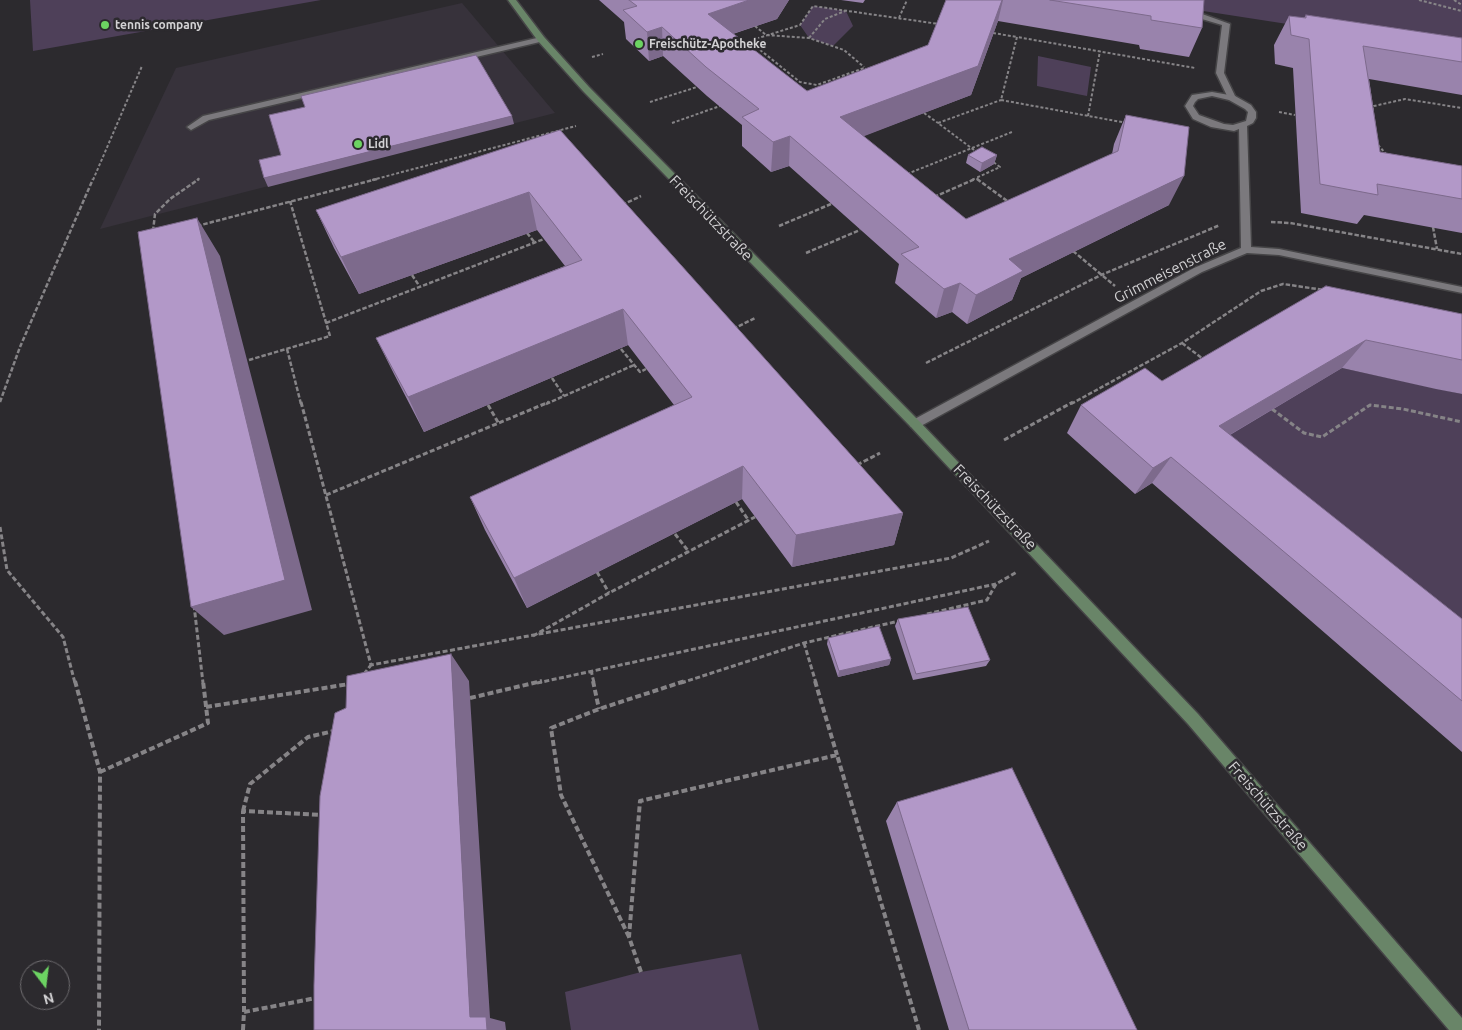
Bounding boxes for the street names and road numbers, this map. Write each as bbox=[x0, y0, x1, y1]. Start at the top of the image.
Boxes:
street label: Freischützstraße bbox=[666, 172, 756, 264]
street label: Grimmeisenstraße bbox=[1111, 235, 1229, 307]
street label: Freischützstraße bbox=[950, 461, 1040, 553]
street label: Freischützstraße bbox=[1225, 758, 1311, 854]

